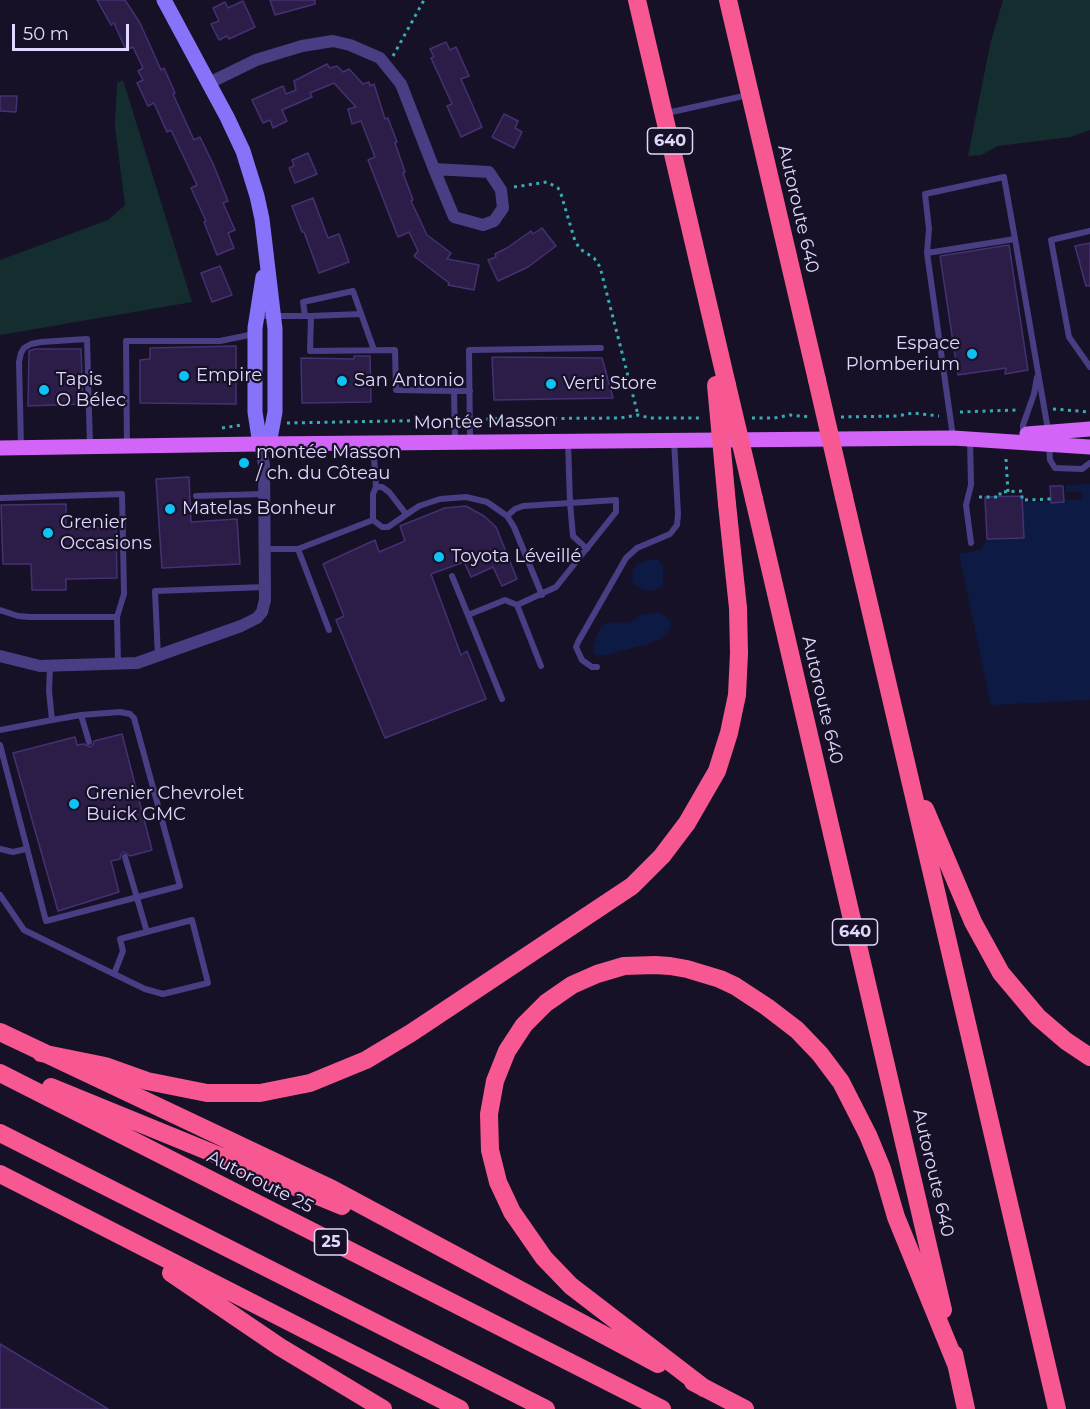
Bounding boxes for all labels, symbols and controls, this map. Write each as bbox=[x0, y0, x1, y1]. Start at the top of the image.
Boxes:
scale bar bbox=[15, 12, 132, 50]
text: 50 m bbox=[23, 23, 69, 45]
road number: 640 bbox=[648, 128, 692, 154]
street label: Autoroute 640 bbox=[773, 143, 823, 275]
place label: Espace Plomberium bbox=[846, 333, 960, 376]
marker: Espace Plomberium bbox=[965, 347, 979, 361]
place label: Empire bbox=[196, 365, 262, 387]
place label: Tapis O Bélec bbox=[56, 369, 126, 412]
marker: Empire bbox=[177, 369, 191, 383]
place label: San Antonio bbox=[354, 370, 464, 392]
place label: Verti Store bbox=[563, 373, 657, 395]
marker: San Antonio bbox=[335, 374, 349, 388]
marker: Verti Store bbox=[544, 377, 558, 391]
marker: Tapis O Bélec bbox=[37, 383, 51, 397]
street label: Montée Masson bbox=[413, 410, 557, 434]
place label: montée Masson / ch. du Côteau bbox=[256, 442, 401, 484]
marker: montée Masson / ch. du Côteau bbox=[237, 456, 251, 470]
place label: Matelas Bonheur bbox=[182, 498, 336, 520]
marker: Matelas Bonheur bbox=[163, 502, 177, 516]
place label: Grenier Occasions bbox=[60, 512, 152, 554]
marker: Grenier Occasions bbox=[41, 526, 55, 540]
place label: Toyota Léveillé bbox=[451, 546, 581, 568]
marker: Toyota Léveillé bbox=[432, 550, 446, 564]
street label: Autoroute 640 bbox=[797, 634, 847, 766]
place label: Grenier Chevrolet Buick GMC bbox=[86, 783, 244, 826]
marker: Grenier Chevrolet Buick GMC bbox=[67, 797, 81, 811]
road number: 640 bbox=[832, 919, 878, 945]
street label: Autoroute 640 bbox=[908, 1107, 958, 1239]
street label: Autoroute 25 bbox=[203, 1146, 317, 1218]
road number: 25 bbox=[314, 1229, 348, 1255]

